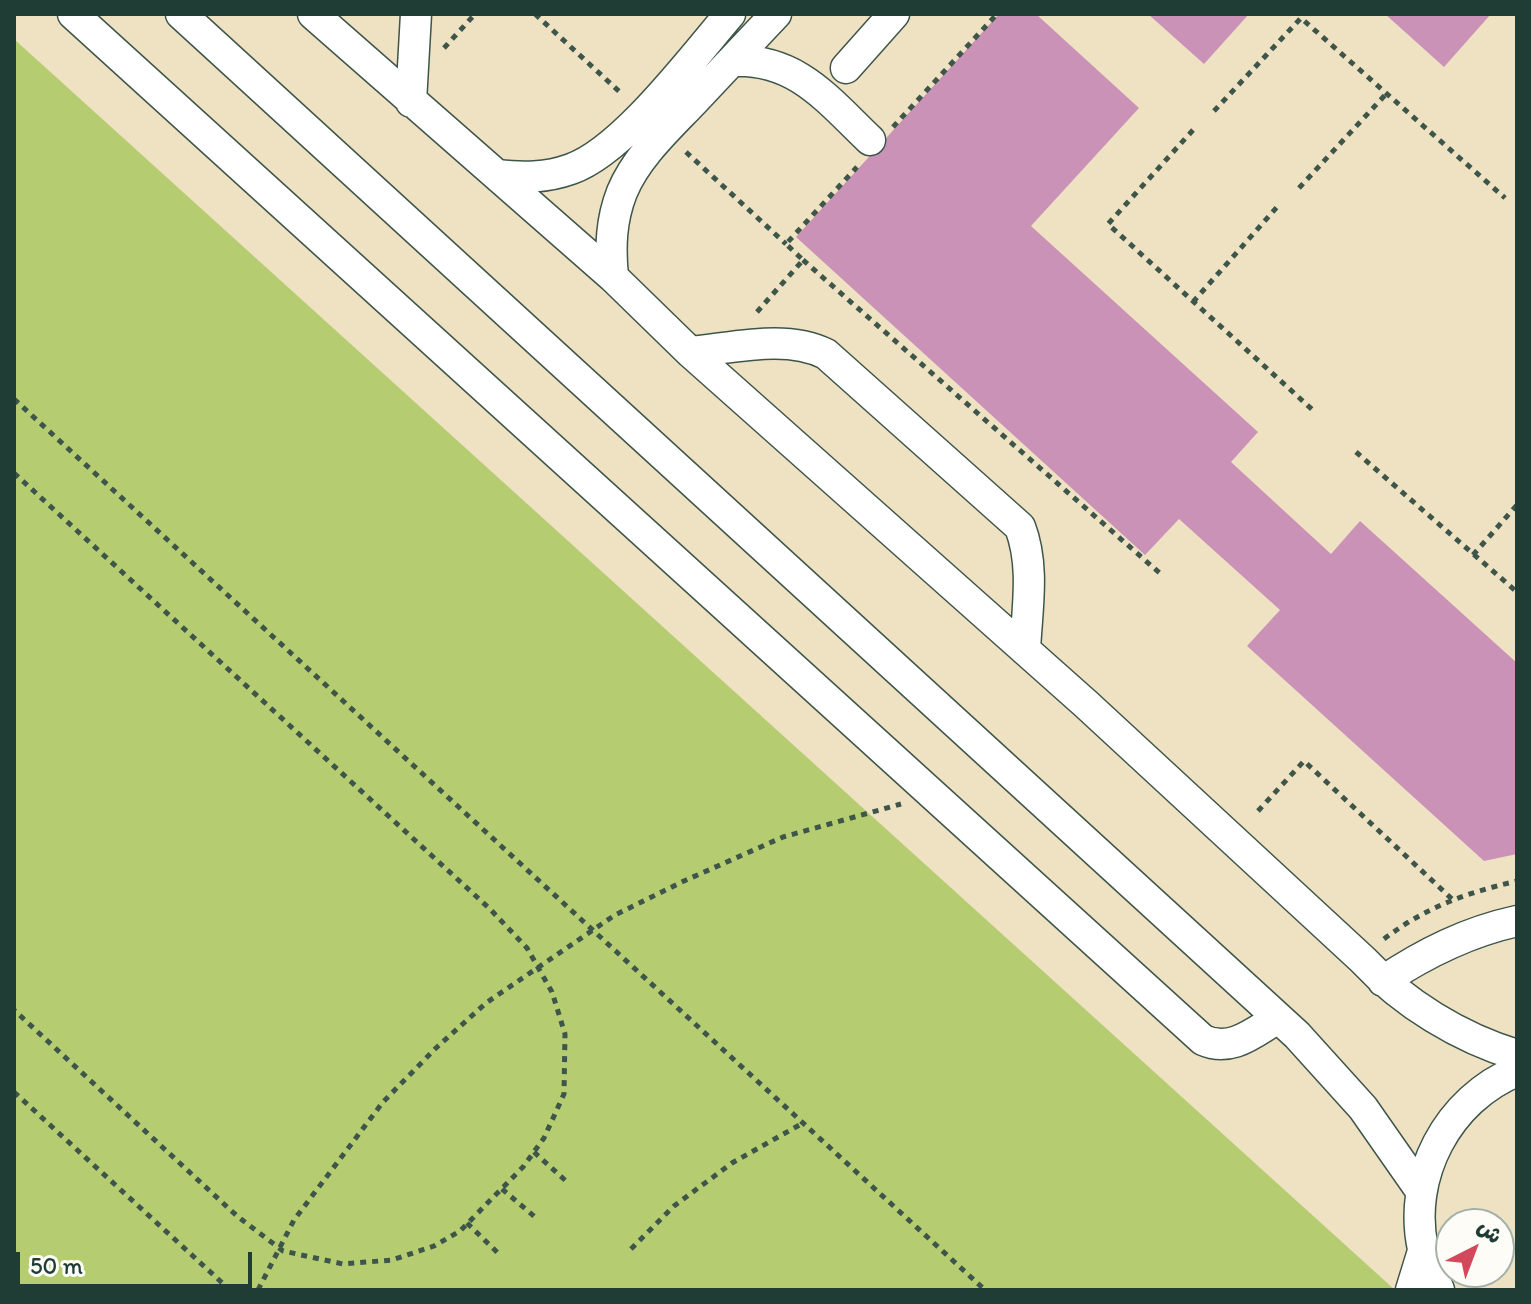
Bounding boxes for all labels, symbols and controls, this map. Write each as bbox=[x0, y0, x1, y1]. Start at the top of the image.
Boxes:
north arrow bbox=[1435, 1208, 1515, 1288]
text: ش bbox=[1472, 1213, 1508, 1249]
scale bar bbox=[20, 1236, 256, 1286]
text: 50 m bbox=[30, 1251, 83, 1280]

